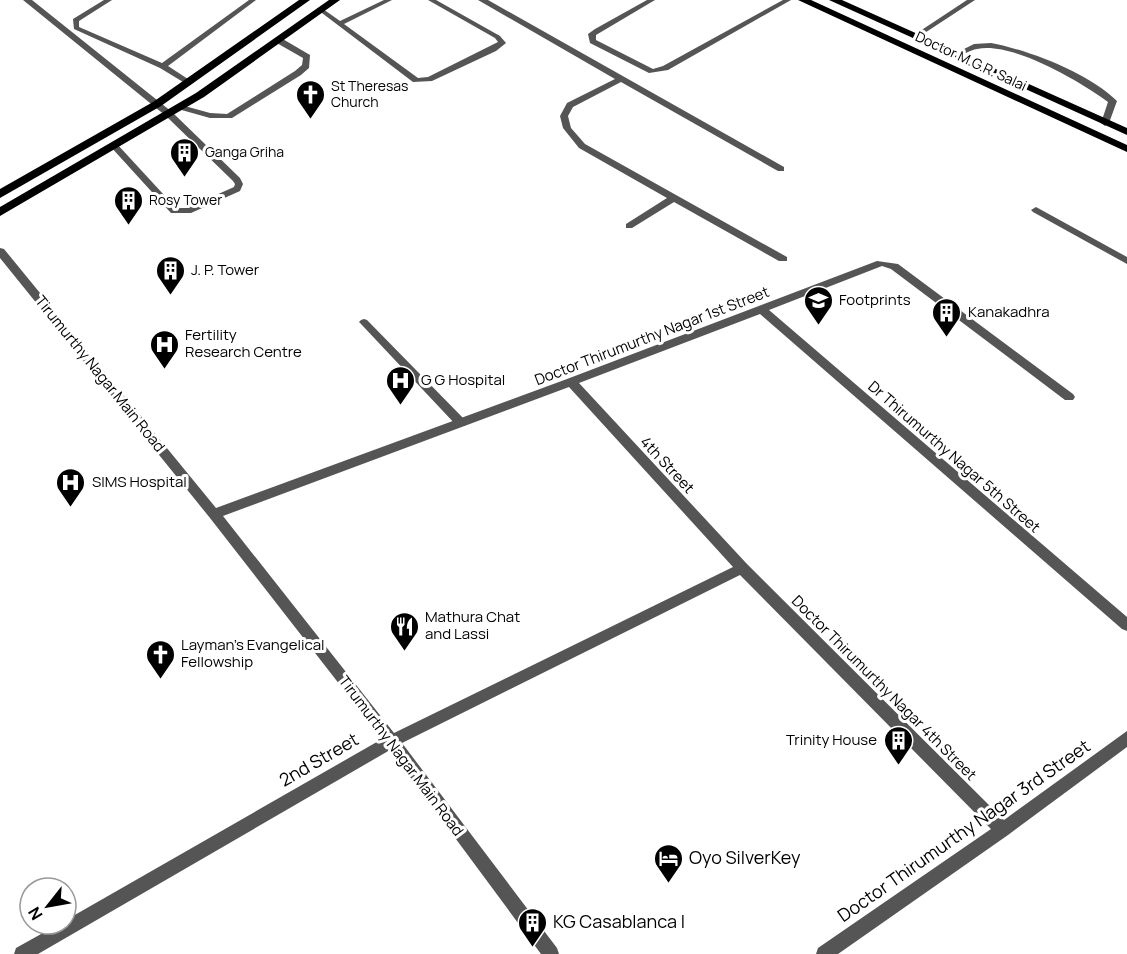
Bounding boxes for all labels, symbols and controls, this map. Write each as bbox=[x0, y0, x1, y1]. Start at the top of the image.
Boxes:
street label: Doctor M.G.R. Salai bbox=[912, 26, 1030, 95]
place label: St Theresas Church bbox=[331, 76, 408, 111]
church icon: St Theresas Church bbox=[294, 78, 326, 120]
building icon: Ganga Griha bbox=[168, 136, 200, 178]
place label: Ganga Griha bbox=[205, 142, 284, 161]
building icon: Rosy Tower bbox=[112, 184, 144, 226]
place label: Rosy Tower bbox=[149, 190, 222, 209]
building icon: J. P. Tower bbox=[154, 254, 186, 296]
place label: J. P. Tower bbox=[191, 259, 260, 280]
street label: Doctor Thirumurthy Nagar 1st Street bbox=[531, 281, 772, 390]
school or university icon: Footprints bbox=[802, 284, 834, 326]
place label: Footprints bbox=[839, 289, 911, 310]
street label: Tirumurthy Nagar Main Road bbox=[31, 291, 170, 456]
building icon: Kanakadhra bbox=[931, 296, 963, 338]
place label: Kanakadhra bbox=[968, 301, 1050, 322]
place label: Fertility Research Centre bbox=[185, 324, 302, 362]
hospital icon: Fertility Research Centre bbox=[148, 328, 180, 370]
hospital icon: G G Hospital bbox=[384, 364, 416, 406]
place label: G G Hospital bbox=[421, 369, 505, 390]
street label: Dr Thirumurthy Nagar 5th Street bbox=[864, 376, 1045, 537]
street label: 4th Street bbox=[636, 432, 699, 498]
hospital icon: SIMS Hospital bbox=[55, 466, 87, 508]
place label: SIMS Hospital bbox=[92, 471, 187, 492]
street label: Doctor Thirumurthy Nagar 4th Street bbox=[787, 590, 982, 785]
place label: Mathura Chat and Lassi bbox=[425, 606, 520, 644]
restaurant icon: Mathura Chat and Lassi bbox=[388, 610, 420, 652]
place label: Layman's Evangelical Fellowship bbox=[181, 634, 325, 672]
church icon: Layman's Evangelical Fellowship bbox=[144, 638, 176, 680]
street label: Tirumurthy Nagar Main Road bbox=[334, 671, 469, 840]
building icon: Trinity House bbox=[882, 724, 914, 766]
street label: 2nd Street bbox=[274, 727, 363, 792]
place label: Trinity House bbox=[786, 729, 877, 750]
street label: Doctor Thirumurthy Nagar 3rd Street bbox=[832, 733, 1094, 927]
hotel icon: Oyo SilverKey bbox=[652, 842, 684, 884]
place label: Oyo SilverKey bbox=[689, 845, 801, 869]
north arrow bbox=[18, 876, 78, 936]
text: N bbox=[23, 903, 48, 924]
building icon: KG Casablanca I bbox=[516, 906, 548, 948]
place label: KG Casablanca I bbox=[553, 909, 685, 933]

